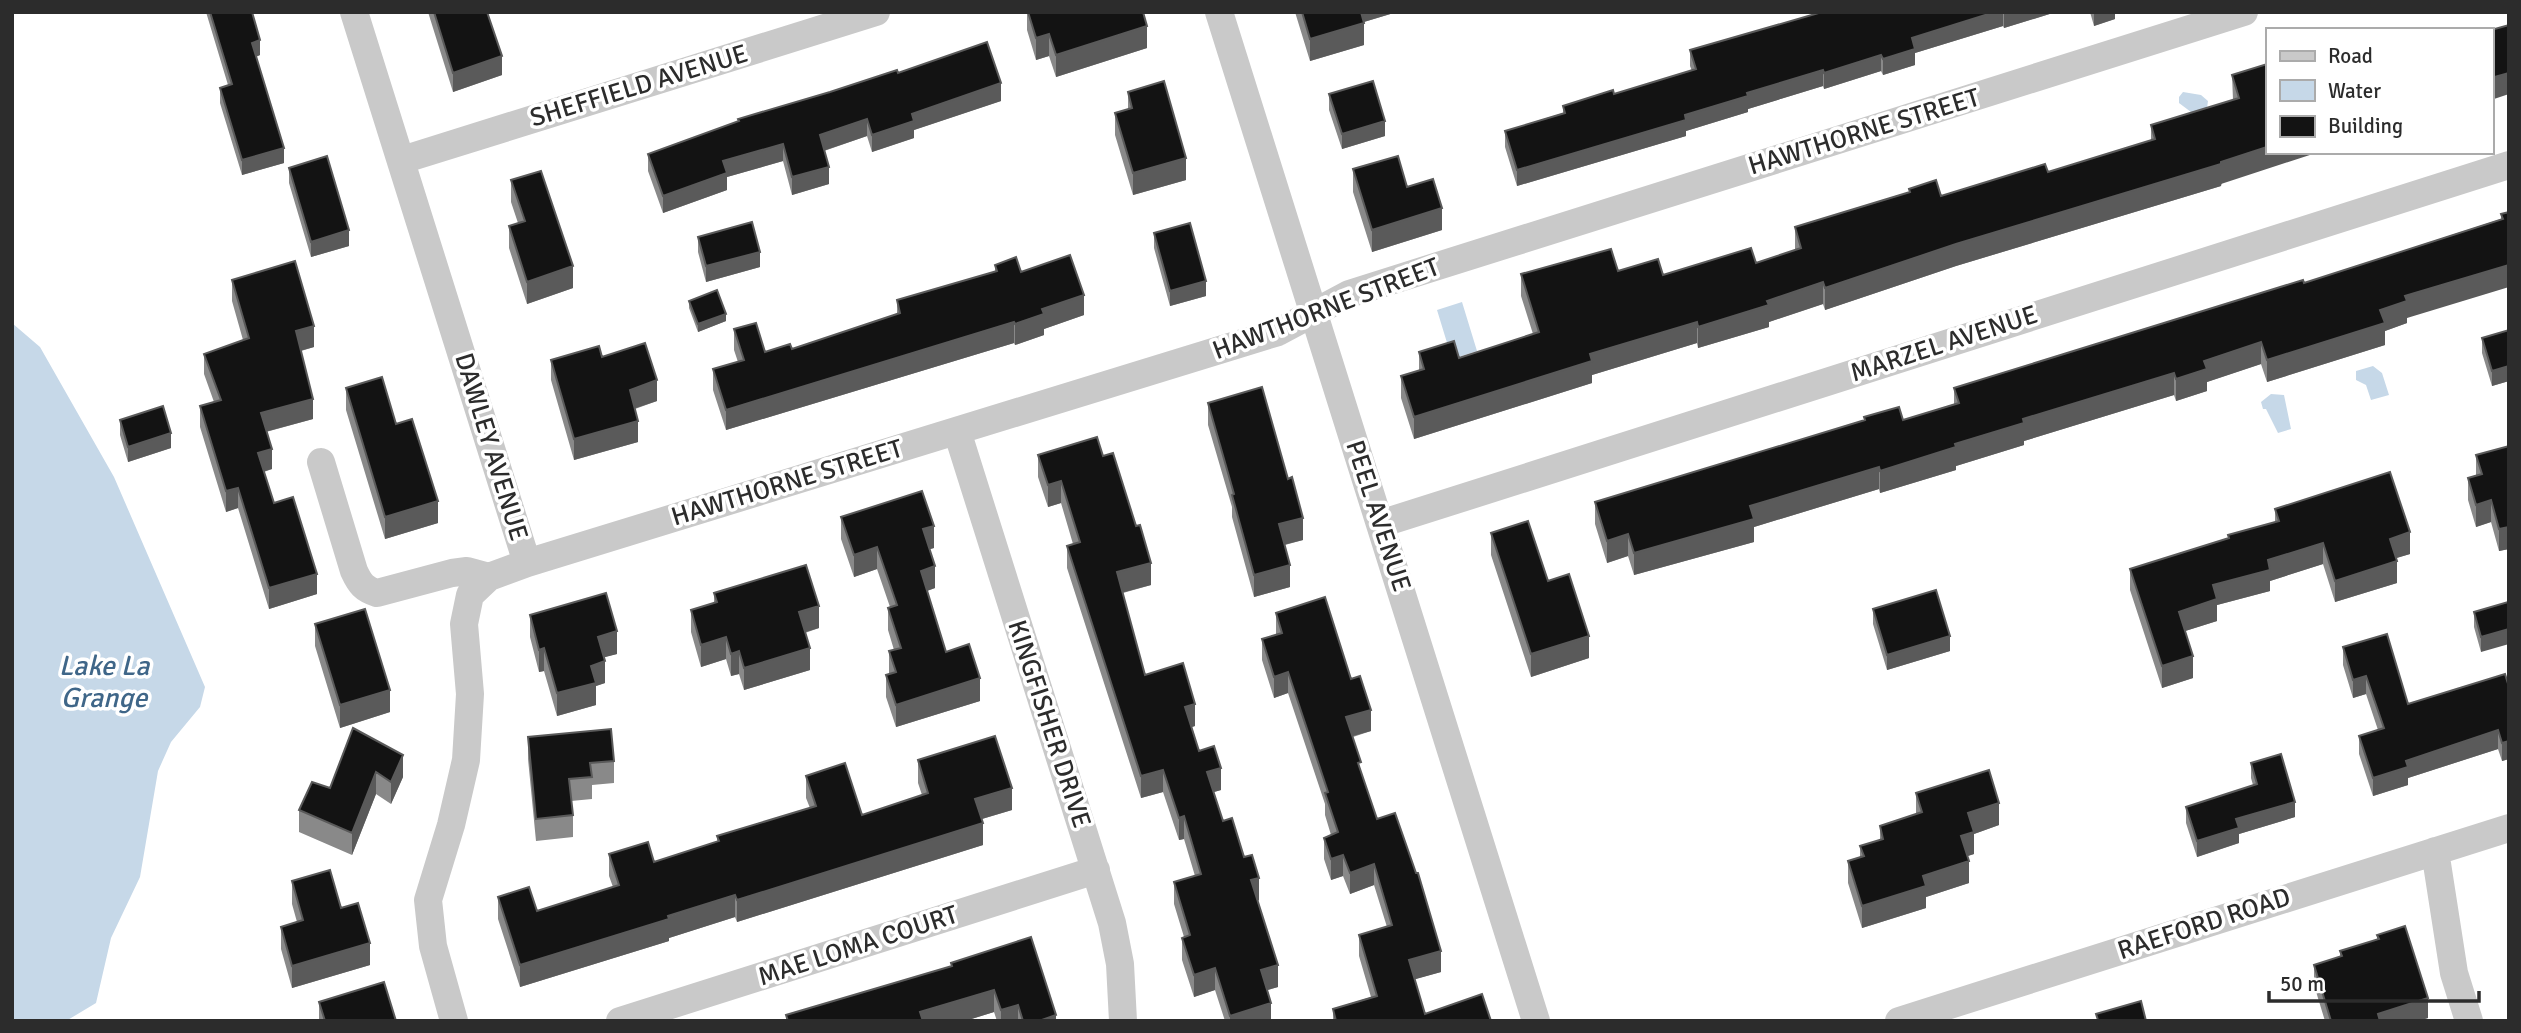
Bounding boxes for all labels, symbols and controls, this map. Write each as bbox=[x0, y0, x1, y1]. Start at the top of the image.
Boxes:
legend bbox=[2266, 28, 2493, 154]
street label: SHEFFIELD AVENUE bbox=[526, 38, 752, 134]
text: Road bbox=[2328, 43, 2373, 69]
text: Water bbox=[2328, 78, 2381, 104]
street label: HAWTHORNE STREET bbox=[1744, 81, 1984, 182]
text: Building bbox=[2328, 113, 2403, 139]
street label: HAWTHORNE STREET bbox=[1208, 251, 1444, 367]
street label: MARZEL AVENUE bbox=[1846, 299, 2042, 389]
street label: DAWLEY AVENUE bbox=[447, 349, 535, 545]
street label: HAWTHORNE STREET bbox=[667, 432, 907, 533]
street label: PEEL AVENUE bbox=[1338, 436, 1418, 596]
street label: KINGFISHER DRIVE bbox=[1000, 616, 1098, 832]
water label: Lake La Grange bbox=[59, 649, 150, 715]
street label: RAEFORD ROAD bbox=[2114, 881, 2294, 967]
street label: MAE LOMA COURT bbox=[754, 899, 962, 993]
scale bar bbox=[2269, 960, 2479, 1004]
text: 50 m bbox=[2280, 971, 2324, 997]

